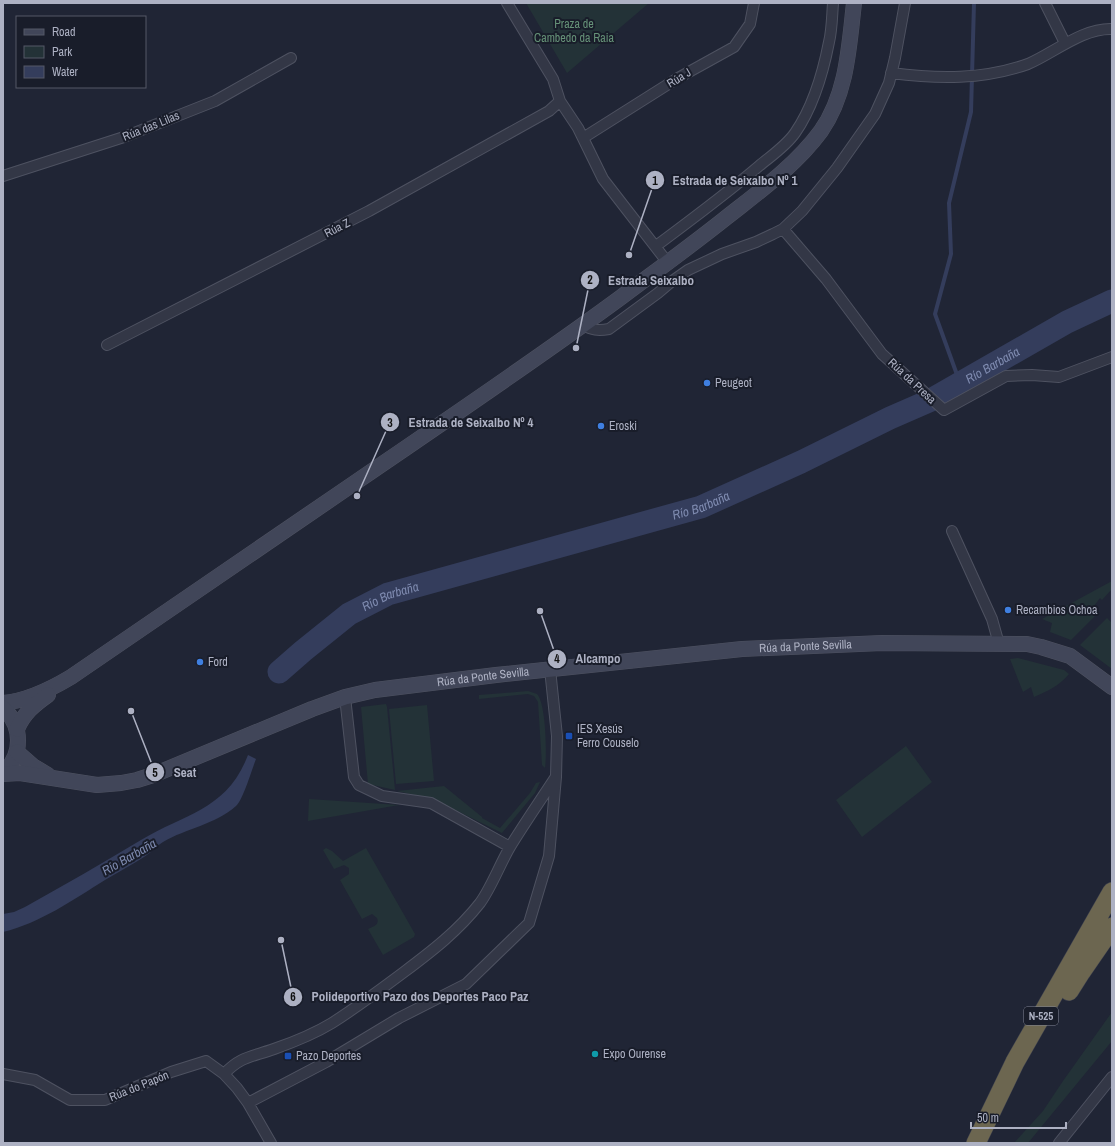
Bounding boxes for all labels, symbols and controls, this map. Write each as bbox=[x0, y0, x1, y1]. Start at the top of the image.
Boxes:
legend bbox=[16, 16, 146, 88]
park label: Praza de Cambedo da Raia bbox=[534, 16, 614, 46]
text: Road bbox=[52, 24, 76, 40]
text: Park bbox=[52, 44, 72, 60]
text: Water bbox=[52, 64, 79, 80]
street label: Rúa J bbox=[664, 64, 694, 91]
street label: Rúa das Lilas bbox=[120, 107, 182, 145]
callout: Estrada de Seixalbo Nº 1 bbox=[645, 168, 806, 193]
text: Estrada de Seixalbo Nº 1 bbox=[673, 172, 797, 189]
text: 1 bbox=[652, 173, 658, 189]
street label: Rúa Z bbox=[321, 215, 353, 241]
callout: Estrada Seixalbo bbox=[580, 268, 702, 293]
text: 2 bbox=[587, 272, 593, 288]
text: Estrada Seixalbo bbox=[608, 272, 694, 289]
water label: Río Barbaña bbox=[962, 342, 1023, 387]
street label: Rúa da Presa bbox=[885, 355, 940, 408]
place label: Peugeot bbox=[715, 375, 752, 391]
marker: Peugeot bbox=[702, 378, 712, 388]
callout: Estrada de Seixalbo Nº 4 bbox=[380, 410, 541, 435]
text: Estrada de Seixalbo Nº 4 bbox=[409, 414, 533, 431]
text: 3 bbox=[387, 415, 393, 431]
place label: Eroski bbox=[609, 418, 637, 434]
marker: Eroski bbox=[596, 421, 606, 431]
water label: Río Barbaña bbox=[670, 487, 732, 523]
water label: Río Barbaña bbox=[359, 577, 420, 615]
place label: Recambios Ochoa bbox=[1016, 602, 1098, 618]
marker: Recambios Ochoa bbox=[1003, 605, 1013, 615]
street label: Rúa da Ponte Sevilla bbox=[759, 636, 853, 656]
callout: Alcampo bbox=[547, 646, 628, 671]
text: Alcampo bbox=[575, 650, 621, 667]
text: 4 bbox=[554, 651, 560, 667]
place label: Ford bbox=[208, 654, 228, 670]
marker: Ford bbox=[195, 657, 205, 667]
street label: Rúa da Ponte Sevilla bbox=[436, 663, 530, 690]
place label: IES Xesús Ferro Couselo bbox=[577, 721, 639, 751]
marker: IES Xesús Ferro Couselo bbox=[564, 731, 574, 741]
callout: Seat bbox=[145, 760, 204, 785]
text: Seat bbox=[174, 764, 197, 781]
text: 5 bbox=[152, 765, 158, 781]
water label: Río Barbaña bbox=[99, 835, 159, 879]
callout: Polideportivo Pazo dos Deportes Paco Paz bbox=[283, 984, 536, 1009]
text: Polideportivo Pazo dos Deportes Paco Paz bbox=[312, 988, 529, 1005]
text: 6 bbox=[290, 989, 296, 1005]
road number: N-525 bbox=[1024, 1007, 1058, 1025]
place label: Expo Ourense bbox=[603, 1046, 666, 1062]
place label: Pazo Deportes bbox=[296, 1048, 361, 1064]
marker: Expo Ourense bbox=[590, 1049, 600, 1059]
marker: Pazo Deportes bbox=[283, 1051, 293, 1061]
street label: Rúa do Papón bbox=[107, 1067, 171, 1105]
scale bar bbox=[971, 1104, 1066, 1130]
text: 50 m bbox=[977, 1110, 999, 1126]

